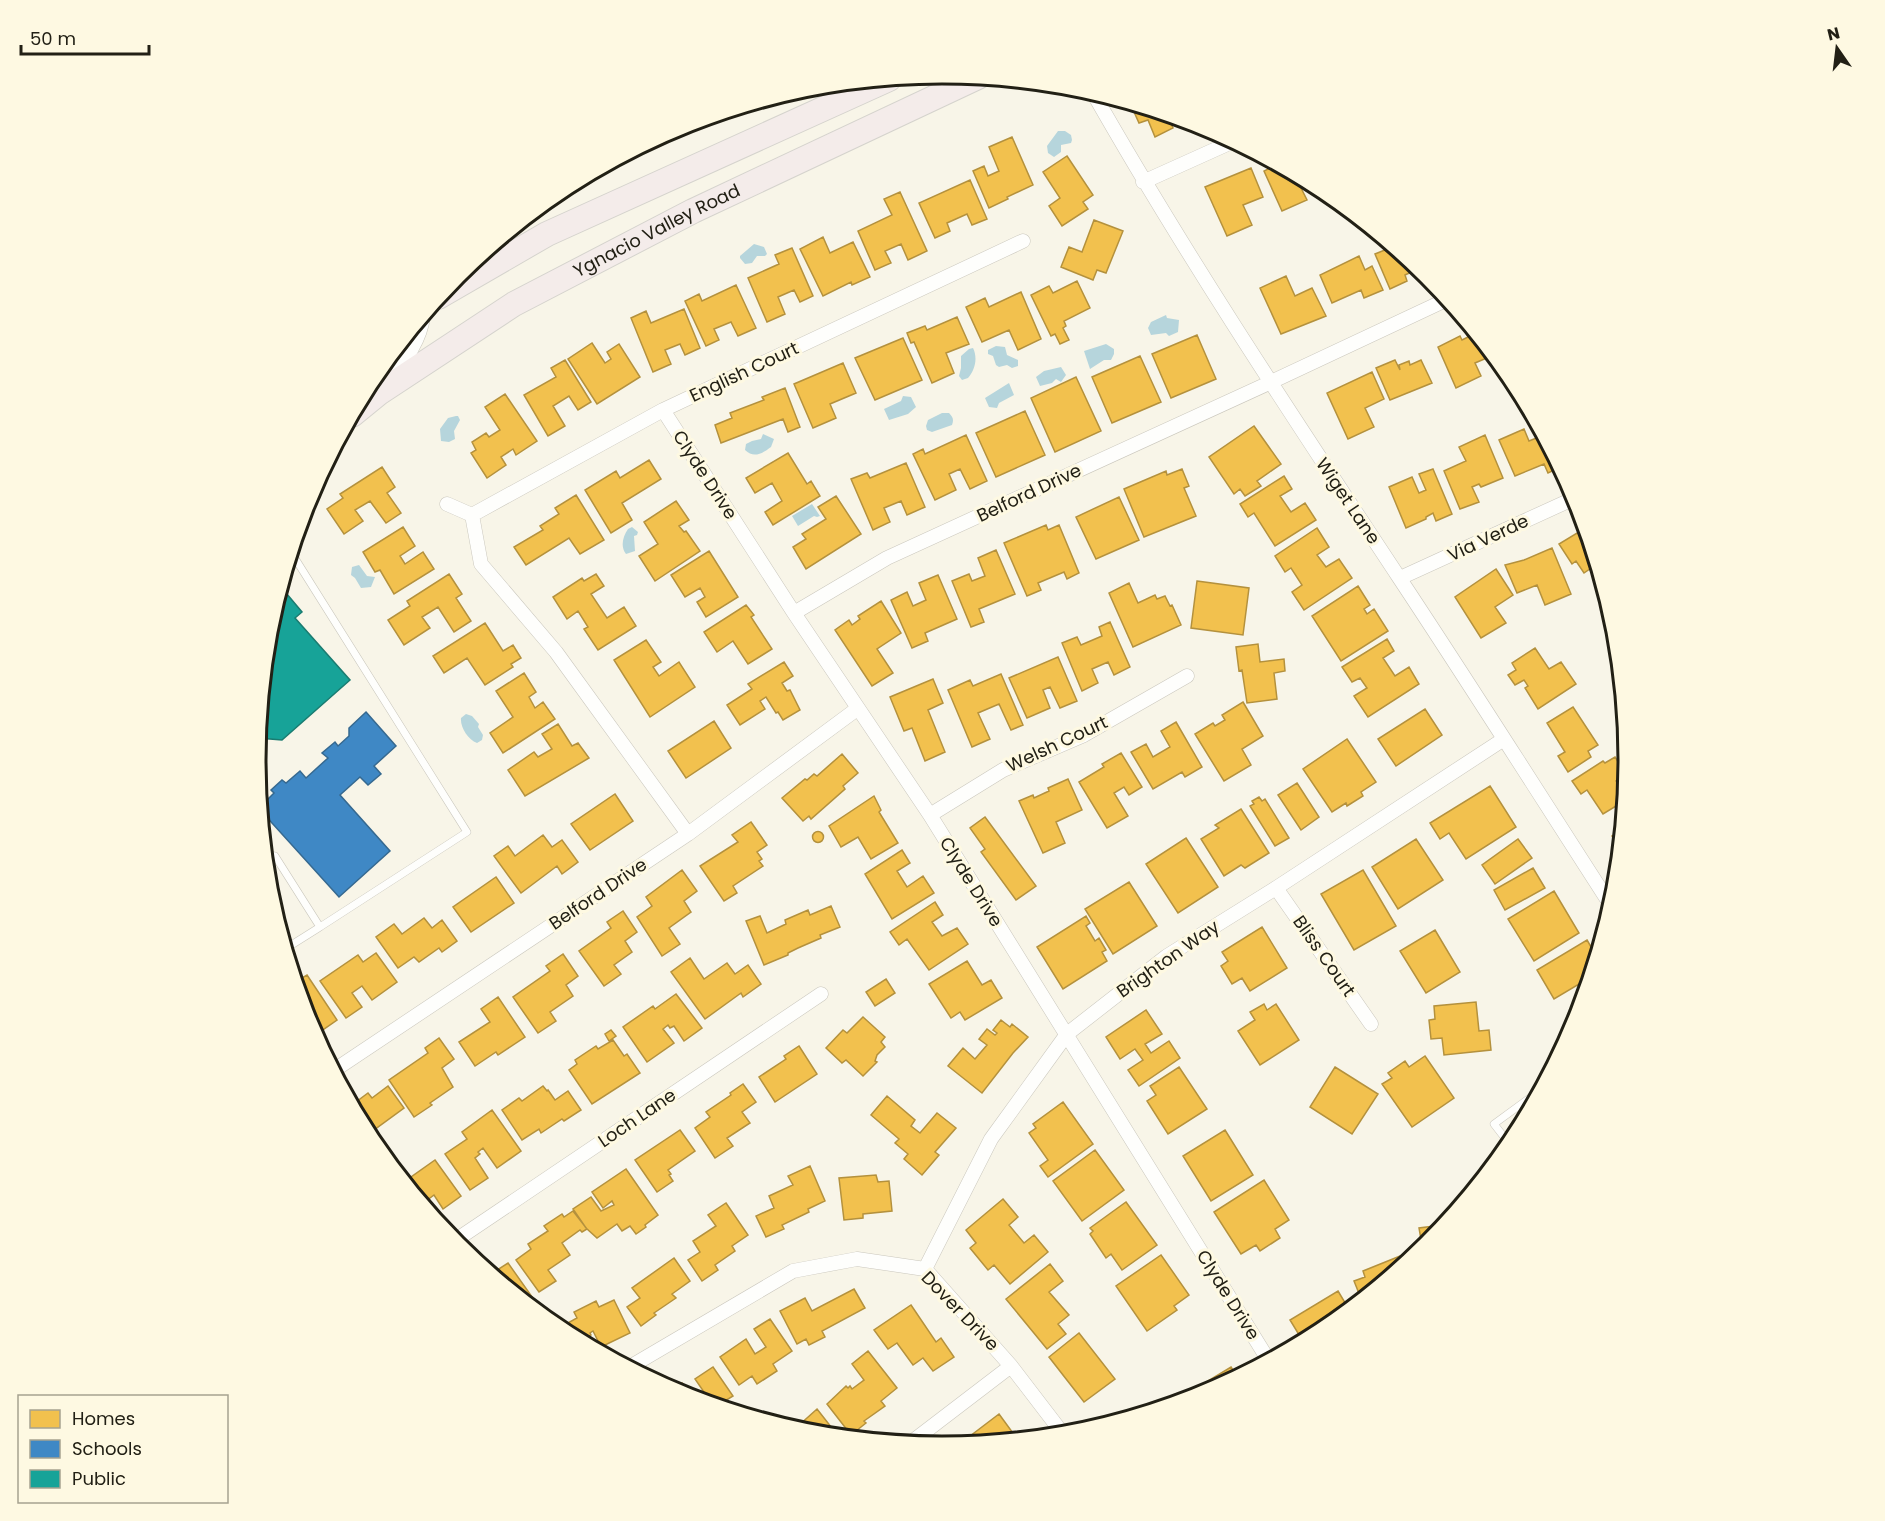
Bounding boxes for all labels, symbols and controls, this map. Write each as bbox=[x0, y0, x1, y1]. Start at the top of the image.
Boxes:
scale bar bbox=[21, 18, 148, 56]
north arrow bbox=[1807, 18, 1867, 78]
text: N bbox=[1825, 21, 1842, 47]
text: 50 m bbox=[30, 26, 76, 51]
street label: Ygnacio Valley Road bbox=[569, 178, 744, 283]
street label: English Court bbox=[685, 335, 802, 408]
street label: Clyde Drive bbox=[667, 425, 744, 524]
street label: Wiget Lane bbox=[1310, 453, 1387, 549]
street label: Belford Drive bbox=[972, 457, 1085, 528]
street label: Via Verde bbox=[1443, 508, 1532, 567]
street label: Welsh Court bbox=[1002, 709, 1112, 778]
street label: Clyde Drive bbox=[934, 832, 1009, 931]
street label: Belford Drive bbox=[544, 852, 652, 936]
street label: Bliss Court bbox=[1287, 910, 1362, 1001]
street label: Brighton Way bbox=[1111, 914, 1224, 1003]
street label: Loch Lane bbox=[593, 1082, 681, 1153]
street label: Clyde Drive bbox=[1191, 1245, 1266, 1344]
street label: Dover Drive bbox=[916, 1265, 1005, 1356]
legend bbox=[18, 1395, 228, 1503]
text: Homes bbox=[72, 1406, 135, 1431]
text: Schools bbox=[72, 1436, 142, 1461]
text: Public bbox=[72, 1466, 126, 1491]

